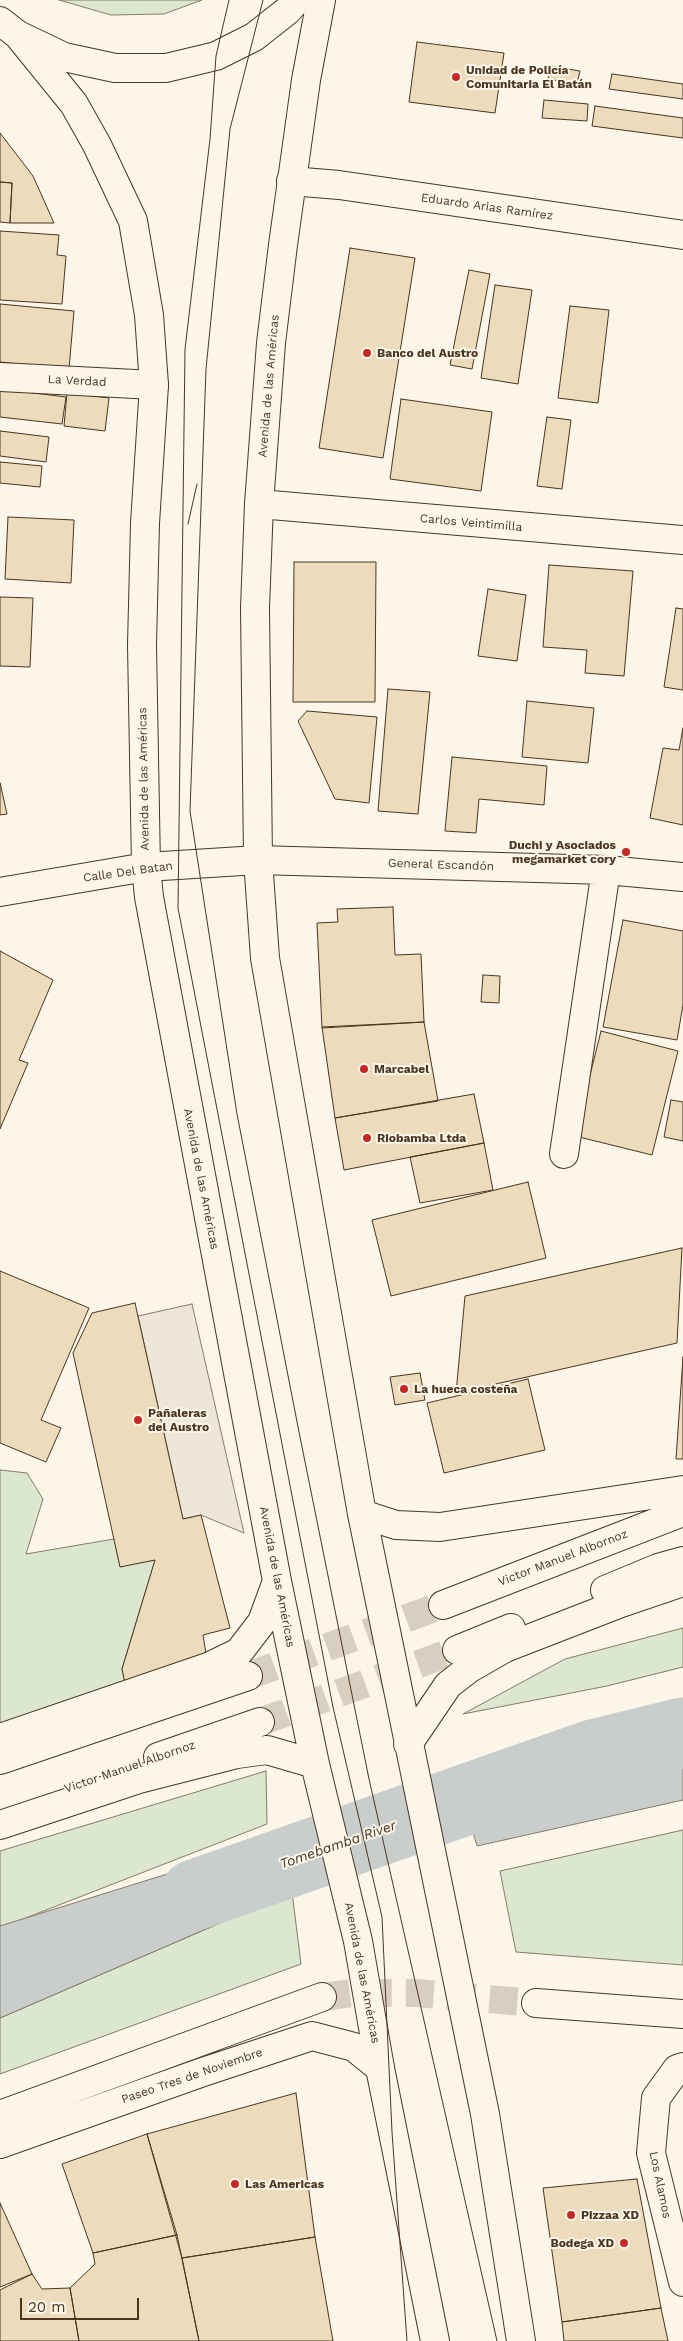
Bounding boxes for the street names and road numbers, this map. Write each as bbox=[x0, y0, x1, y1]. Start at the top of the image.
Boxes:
street label: Eduardo Arias Ramírez bbox=[420, 191, 554, 223]
street label: Avenida de las Américas bbox=[256, 314, 282, 458]
street label: La Verdad bbox=[47, 372, 107, 390]
street label: Carlos Veintimilla bbox=[419, 511, 523, 535]
street label: Avenida de las Américas bbox=[136, 707, 152, 851]
street label: General Escandón bbox=[388, 856, 494, 874]
street label: Calle Del Batan bbox=[82, 859, 174, 885]
street label: Avenida de las Américas bbox=[180, 1107, 222, 1251]
street label: Avenida de las Américas bbox=[256, 1505, 298, 1649]
street label: Victor Manuel Albornoz bbox=[496, 1527, 630, 1589]
street label: Victor Manuel Albornoz bbox=[63, 1738, 197, 1796]
street label: Avenida de las Américas bbox=[341, 1901, 383, 2045]
street label: Paseo Tres de Noviembre bbox=[119, 2045, 265, 2107]
street label: Los Alamos bbox=[646, 2150, 674, 2220]

